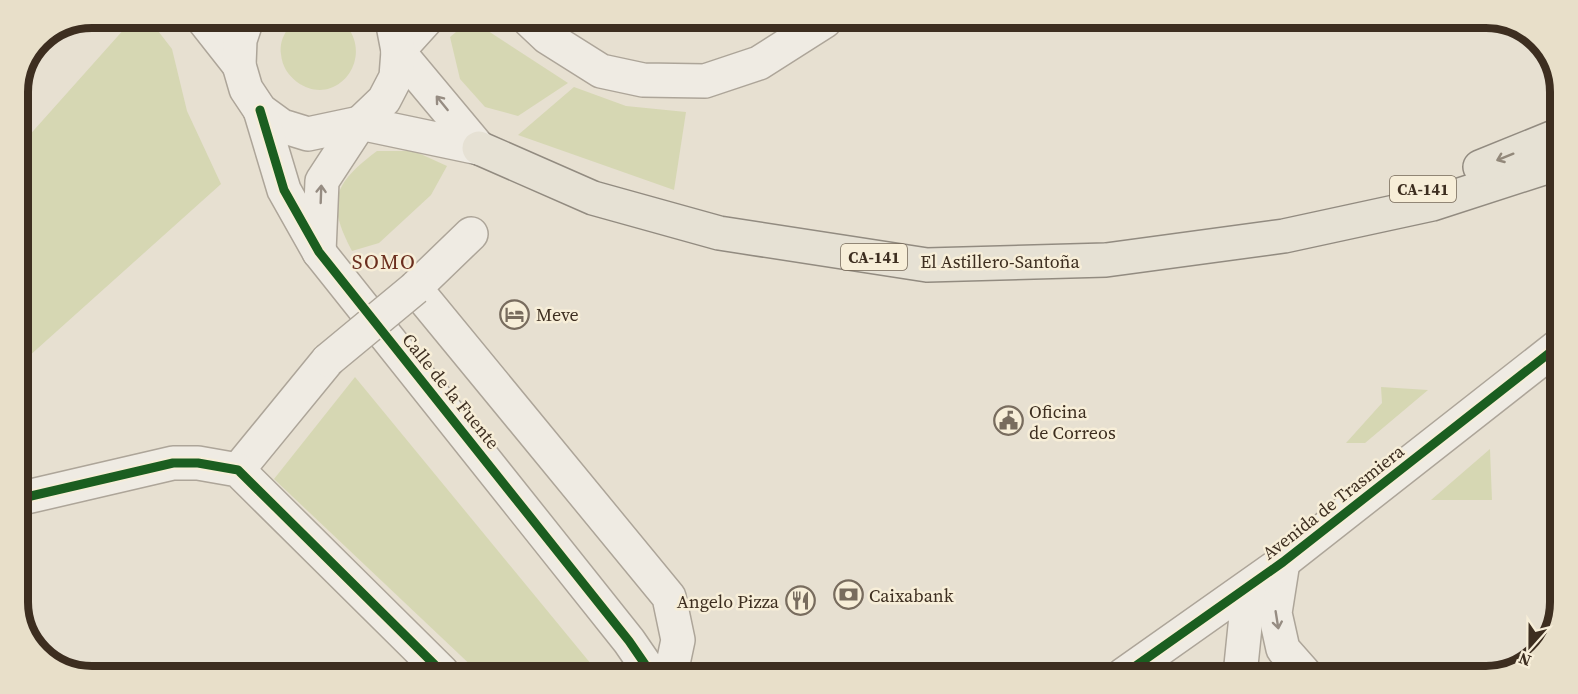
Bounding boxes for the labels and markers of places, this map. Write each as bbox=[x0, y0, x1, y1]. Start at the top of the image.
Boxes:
hotel icon: Meve bbox=[499, 298, 531, 330]
place label: Meve bbox=[536, 302, 579, 327]
place label: Oficina de Correos bbox=[1029, 399, 1116, 445]
public building icon: Oficina de Correos bbox=[992, 405, 1024, 437]
bank icon: Caixabank bbox=[832, 579, 864, 611]
place label: Caixabank bbox=[869, 583, 954, 608]
restaurant icon: Angelo Pizza bbox=[784, 585, 816, 617]
place label: Angelo Pizza bbox=[677, 589, 780, 614]

